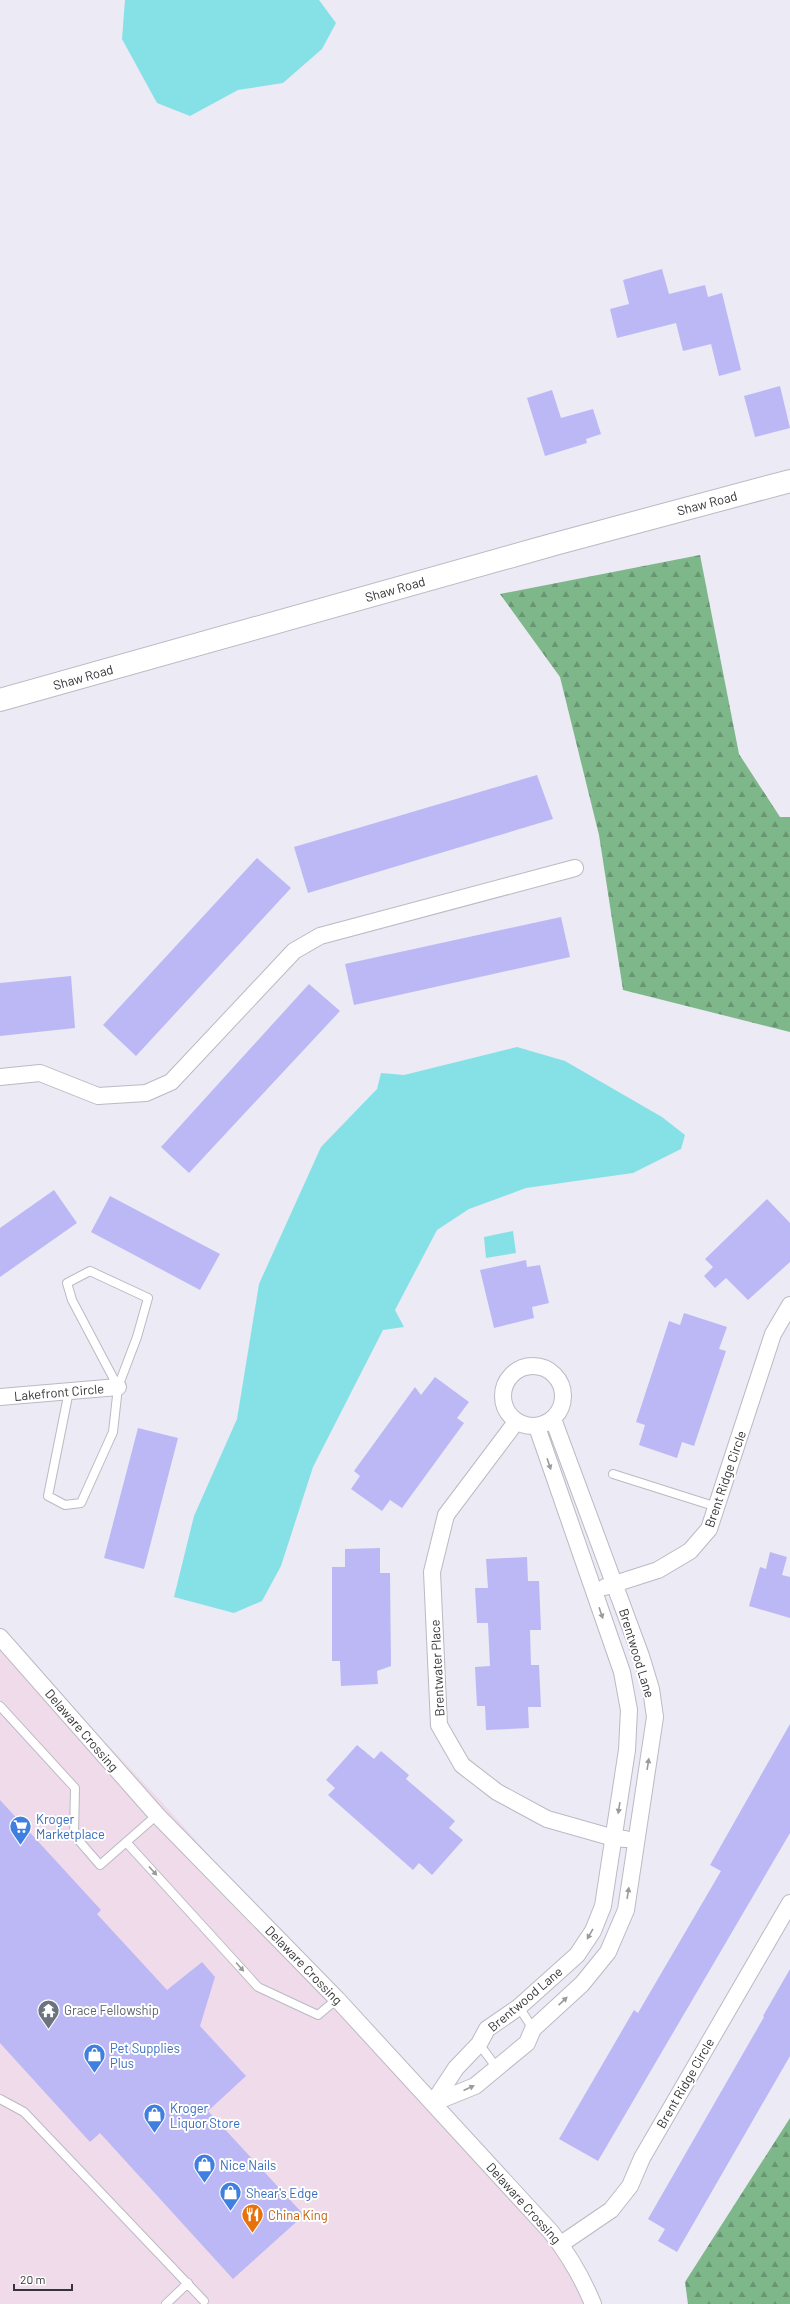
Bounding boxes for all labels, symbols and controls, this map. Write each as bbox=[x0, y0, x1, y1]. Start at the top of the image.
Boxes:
street label: Shaw Road bbox=[675, 487, 739, 519]
street label: Shaw Road bbox=[363, 573, 427, 605]
street label: Shaw Road bbox=[51, 661, 115, 693]
street label: Lakefront Circle bbox=[13, 1380, 105, 1404]
street label: Brent Ridge Circle bbox=[701, 1428, 749, 1530]
one-way arrow bbox=[547, 1458, 553, 1470]
street label: Brentwood Lane bbox=[616, 1606, 658, 1700]
one-way arrow bbox=[599, 1607, 605, 1619]
street label: Brentwater Place bbox=[426, 1619, 448, 1717]
street label: Delaware Crossing bbox=[42, 1686, 122, 1774]
one-way arrow bbox=[645, 1758, 651, 1770]
one-way arrow bbox=[615, 1802, 621, 1814]
place label: Kroger Marketplace bbox=[36, 1811, 105, 1842]
supermarket icon: Kroger Marketplace bbox=[8, 1813, 34, 1846]
one-way arrow bbox=[148, 1865, 157, 1876]
one-way arrow bbox=[625, 1887, 631, 1899]
street label: Delaware Crossing bbox=[262, 1922, 346, 2008]
one-way arrow bbox=[587, 1928, 594, 1940]
one-way arrow bbox=[235, 1962, 245, 1972]
street label: Brentwood Lane bbox=[484, 1963, 566, 2035]
one-way arrow bbox=[558, 1996, 568, 2006]
temple icon: Grace Fellowship bbox=[36, 1997, 62, 2030]
place label: Grace Fellowship bbox=[64, 2002, 159, 2018]
street label: Brent Ridge Circle bbox=[653, 2035, 717, 2131]
place label: Pet Supplies Plus bbox=[110, 2040, 180, 2071]
shop icon: Pet Supplies Plus bbox=[82, 2042, 108, 2075]
one-way arrow bbox=[463, 2085, 475, 2091]
place label: Kroger Liquor Store bbox=[170, 2100, 240, 2131]
shop icon: Kroger Liquor Store bbox=[142, 2102, 168, 2135]
shop icon: Nice Nails bbox=[192, 2152, 218, 2185]
place label: Nice Nails bbox=[220, 2157, 276, 2173]
street label: Delaware Crossing bbox=[483, 2159, 565, 2247]
shop icon: Shear's Edge bbox=[217, 2180, 243, 2213]
place label: Shear's Edge bbox=[246, 2185, 318, 2201]
restaurant icon: China King bbox=[240, 2202, 266, 2235]
place label: China King bbox=[268, 2207, 328, 2223]
scale bar bbox=[14, 2266, 72, 2292]
text: 20 m bbox=[20, 2272, 46, 2286]

